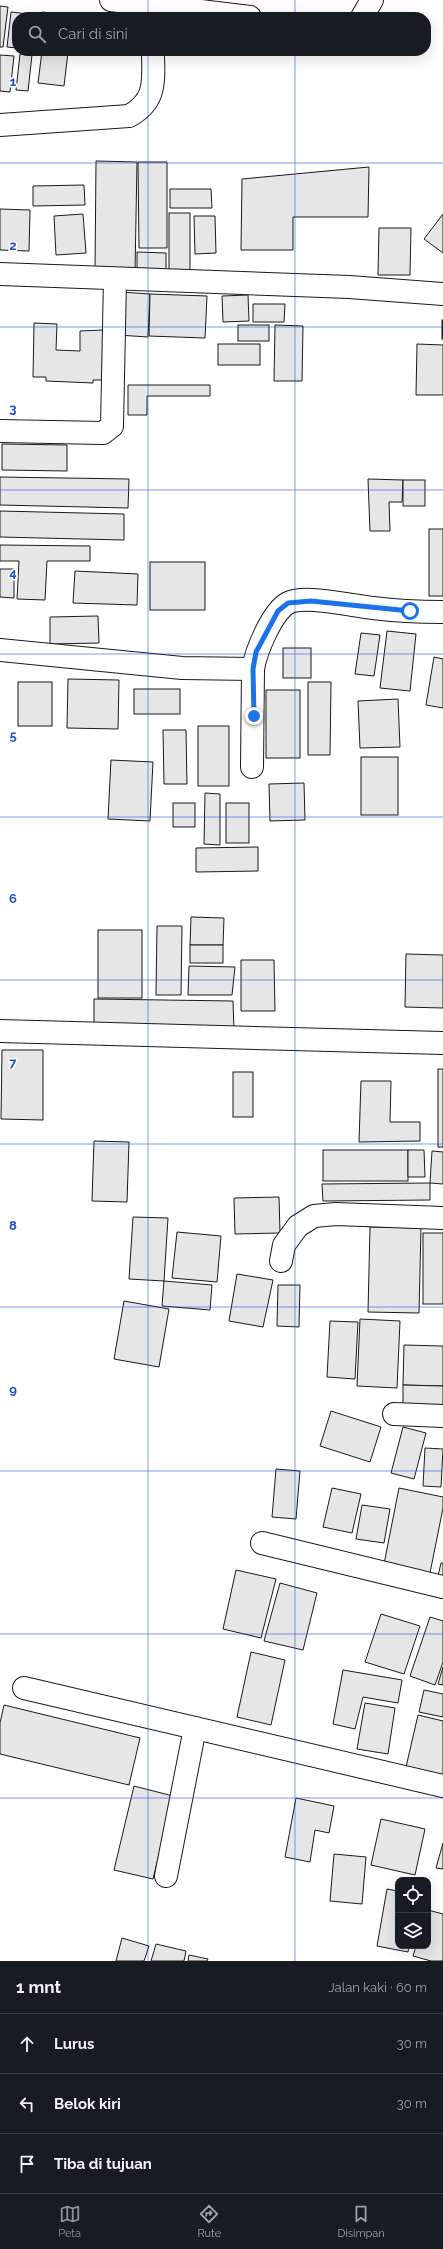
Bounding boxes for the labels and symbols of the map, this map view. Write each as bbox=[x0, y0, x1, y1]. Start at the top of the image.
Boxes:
text: 1 bbox=[10, 74, 17, 89]
text: 2 bbox=[9, 238, 17, 253]
text: 3 bbox=[9, 401, 17, 416]
text: 4 bbox=[9, 565, 17, 580]
route start bbox=[401, 602, 419, 620]
route end bbox=[245, 707, 263, 725]
text: 5 bbox=[9, 728, 17, 743]
text: 6 bbox=[9, 891, 17, 906]
text: 7 bbox=[9, 1055, 17, 1070]
text: 8 bbox=[9, 1218, 17, 1233]
text: 9 bbox=[9, 1382, 17, 1397]

